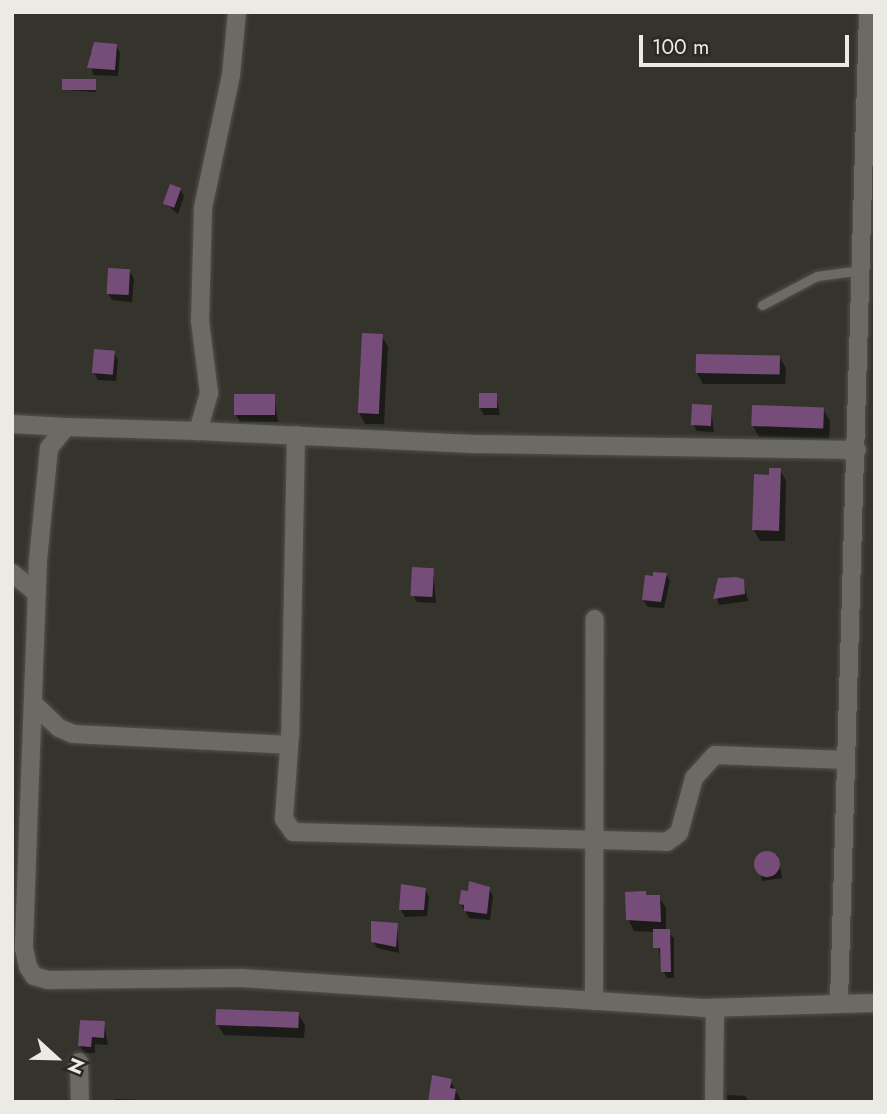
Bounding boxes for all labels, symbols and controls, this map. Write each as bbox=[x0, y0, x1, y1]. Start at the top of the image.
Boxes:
scale bar bbox=[642, 21, 852, 65]
text: 100 m bbox=[652, 32, 709, 62]
north arrow bbox=[21, 1023, 91, 1093]
text: N bbox=[61, 1054, 91, 1078]

